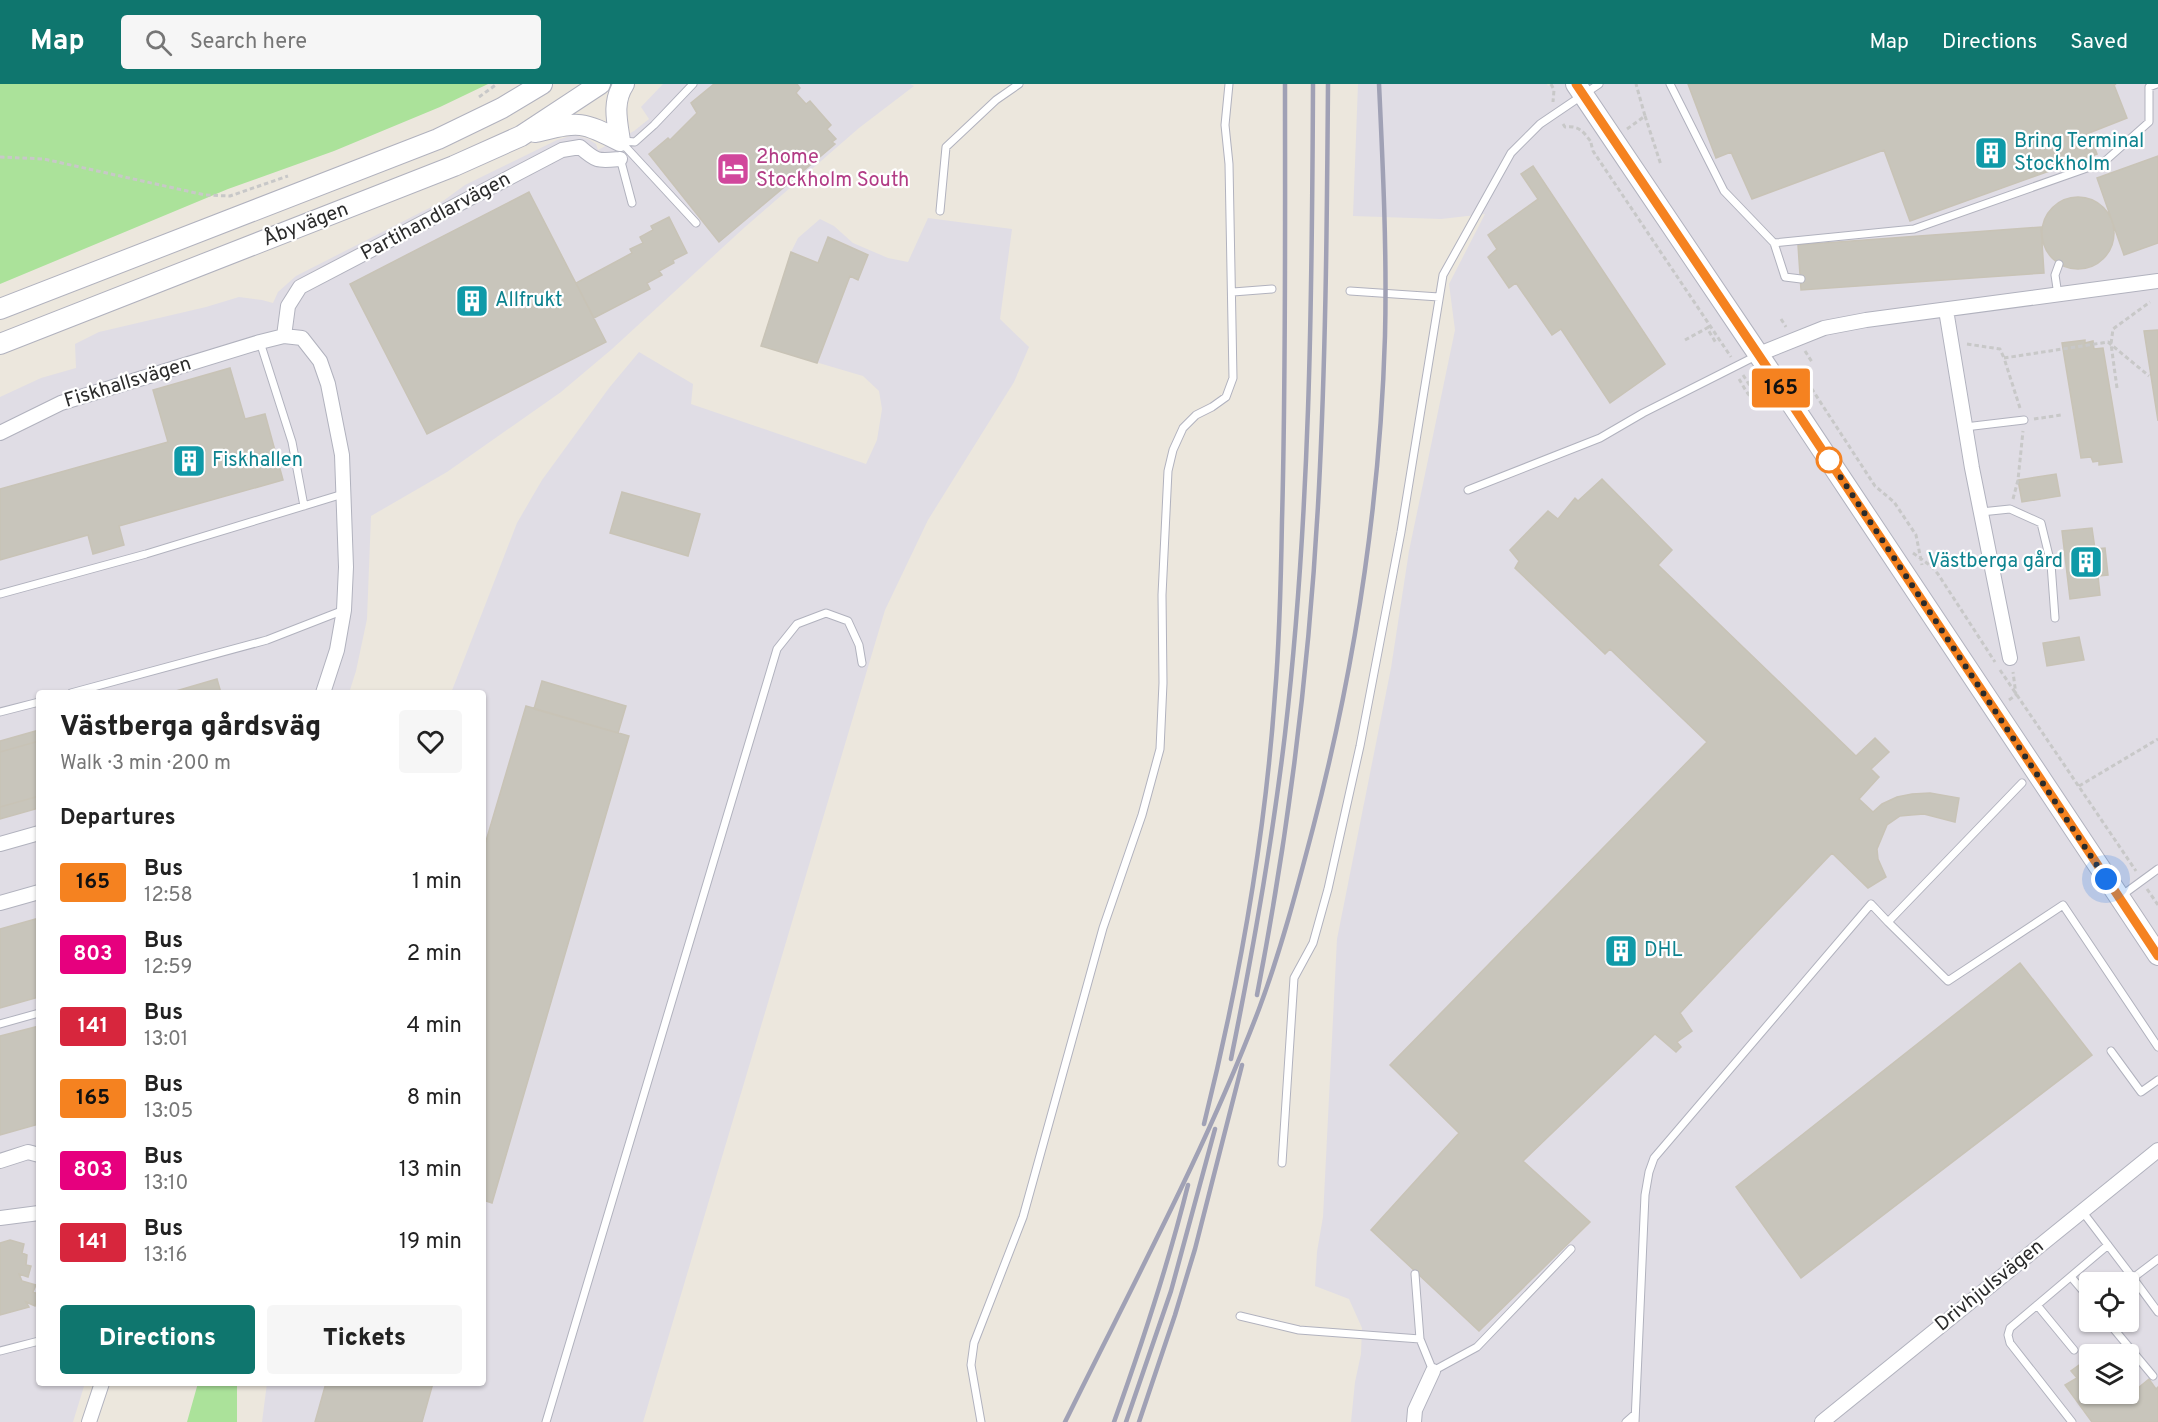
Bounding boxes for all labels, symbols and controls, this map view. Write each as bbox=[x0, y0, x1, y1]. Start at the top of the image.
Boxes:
search box bbox=[121, 15, 541, 69]
text: Map bbox=[30, 24, 85, 60]
icon: search bbox=[142, 26, 175, 59]
text: Search here bbox=[190, 29, 307, 56]
text: Map bbox=[1869, 29, 1909, 56]
text: Directions bbox=[1942, 29, 2037, 56]
text: Saved bbox=[2070, 29, 2128, 56]
place label: Bring Terminal Stockholm bbox=[2014, 129, 2144, 178]
building icon: Bring Terminal Stockholm bbox=[1973, 135, 2009, 171]
place label: 2home Stockholm South bbox=[756, 145, 909, 194]
hotel icon: 2home Stockholm South bbox=[715, 151, 751, 187]
street label: Partihandlarvägen bbox=[357, 167, 515, 267]
street label: Åbyvägen bbox=[259, 196, 352, 253]
building icon: Allfrukt bbox=[454, 283, 490, 319]
place label: Allfrukt bbox=[495, 288, 563, 314]
street label: Fiskhallsvägen bbox=[61, 351, 195, 415]
line badge: 165 bbox=[1746, 368, 1816, 408]
text: 165 bbox=[1764, 375, 1798, 402]
building icon: Fiskhallen bbox=[171, 443, 207, 479]
unlabelled marker bbox=[1816, 447, 1842, 473]
place label: Fiskhallen bbox=[212, 448, 303, 474]
building icon: Västberga gård bbox=[2068, 544, 2104, 580]
place label: Västberga gård bbox=[1928, 549, 2063, 575]
text: Västberga gårdsväg bbox=[60, 710, 321, 746]
button: heart bbox=[399, 710, 462, 773]
text: Walk · 3 min · 200 m bbox=[60, 751, 231, 777]
text: Departures bbox=[60, 805, 176, 832]
text: Bus bbox=[144, 856, 183, 883]
your location bbox=[2091, 864, 2121, 894]
text: 165 bbox=[76, 869, 110, 896]
text: 1 min bbox=[412, 869, 462, 896]
text: 12:58 bbox=[144, 883, 193, 909]
text: Bus bbox=[144, 928, 183, 955]
building icon: DHL bbox=[1603, 933, 1639, 969]
place label: DHL bbox=[1644, 938, 1683, 964]
text: 803 bbox=[73, 941, 113, 968]
text: 2 min bbox=[407, 941, 462, 968]
text: 12:59 bbox=[144, 955, 192, 981]
text: Bus bbox=[144, 1000, 183, 1027]
text: 141 bbox=[78, 1013, 108, 1040]
text: 4 min bbox=[407, 1013, 462, 1040]
text: 13:01 bbox=[144, 1027, 188, 1053]
text: Bus bbox=[144, 1072, 183, 1099]
text: 165 bbox=[76, 1085, 110, 1112]
text: 8 min bbox=[407, 1085, 462, 1112]
text: 13:05 bbox=[144, 1099, 193, 1125]
text: Bus bbox=[144, 1144, 183, 1171]
text: 803 bbox=[73, 1157, 113, 1184]
text: 13 min bbox=[399, 1157, 462, 1184]
text: 13:10 bbox=[144, 1171, 188, 1197]
text: Bus bbox=[144, 1216, 183, 1243]
text: 141 bbox=[78, 1229, 108, 1256]
text: 19 min bbox=[399, 1229, 462, 1256]
street label: Drivhjulsvägen bbox=[1930, 1234, 2050, 1338]
text: 13:16 bbox=[144, 1243, 187, 1269]
map controls bbox=[2079, 1272, 2139, 1404]
button: locate bbox=[2079, 1272, 2139, 1332]
button: Directions bbox=[60, 1305, 255, 1374]
button: Tickets bbox=[267, 1305, 462, 1374]
button: layers bbox=[2079, 1344, 2139, 1404]

